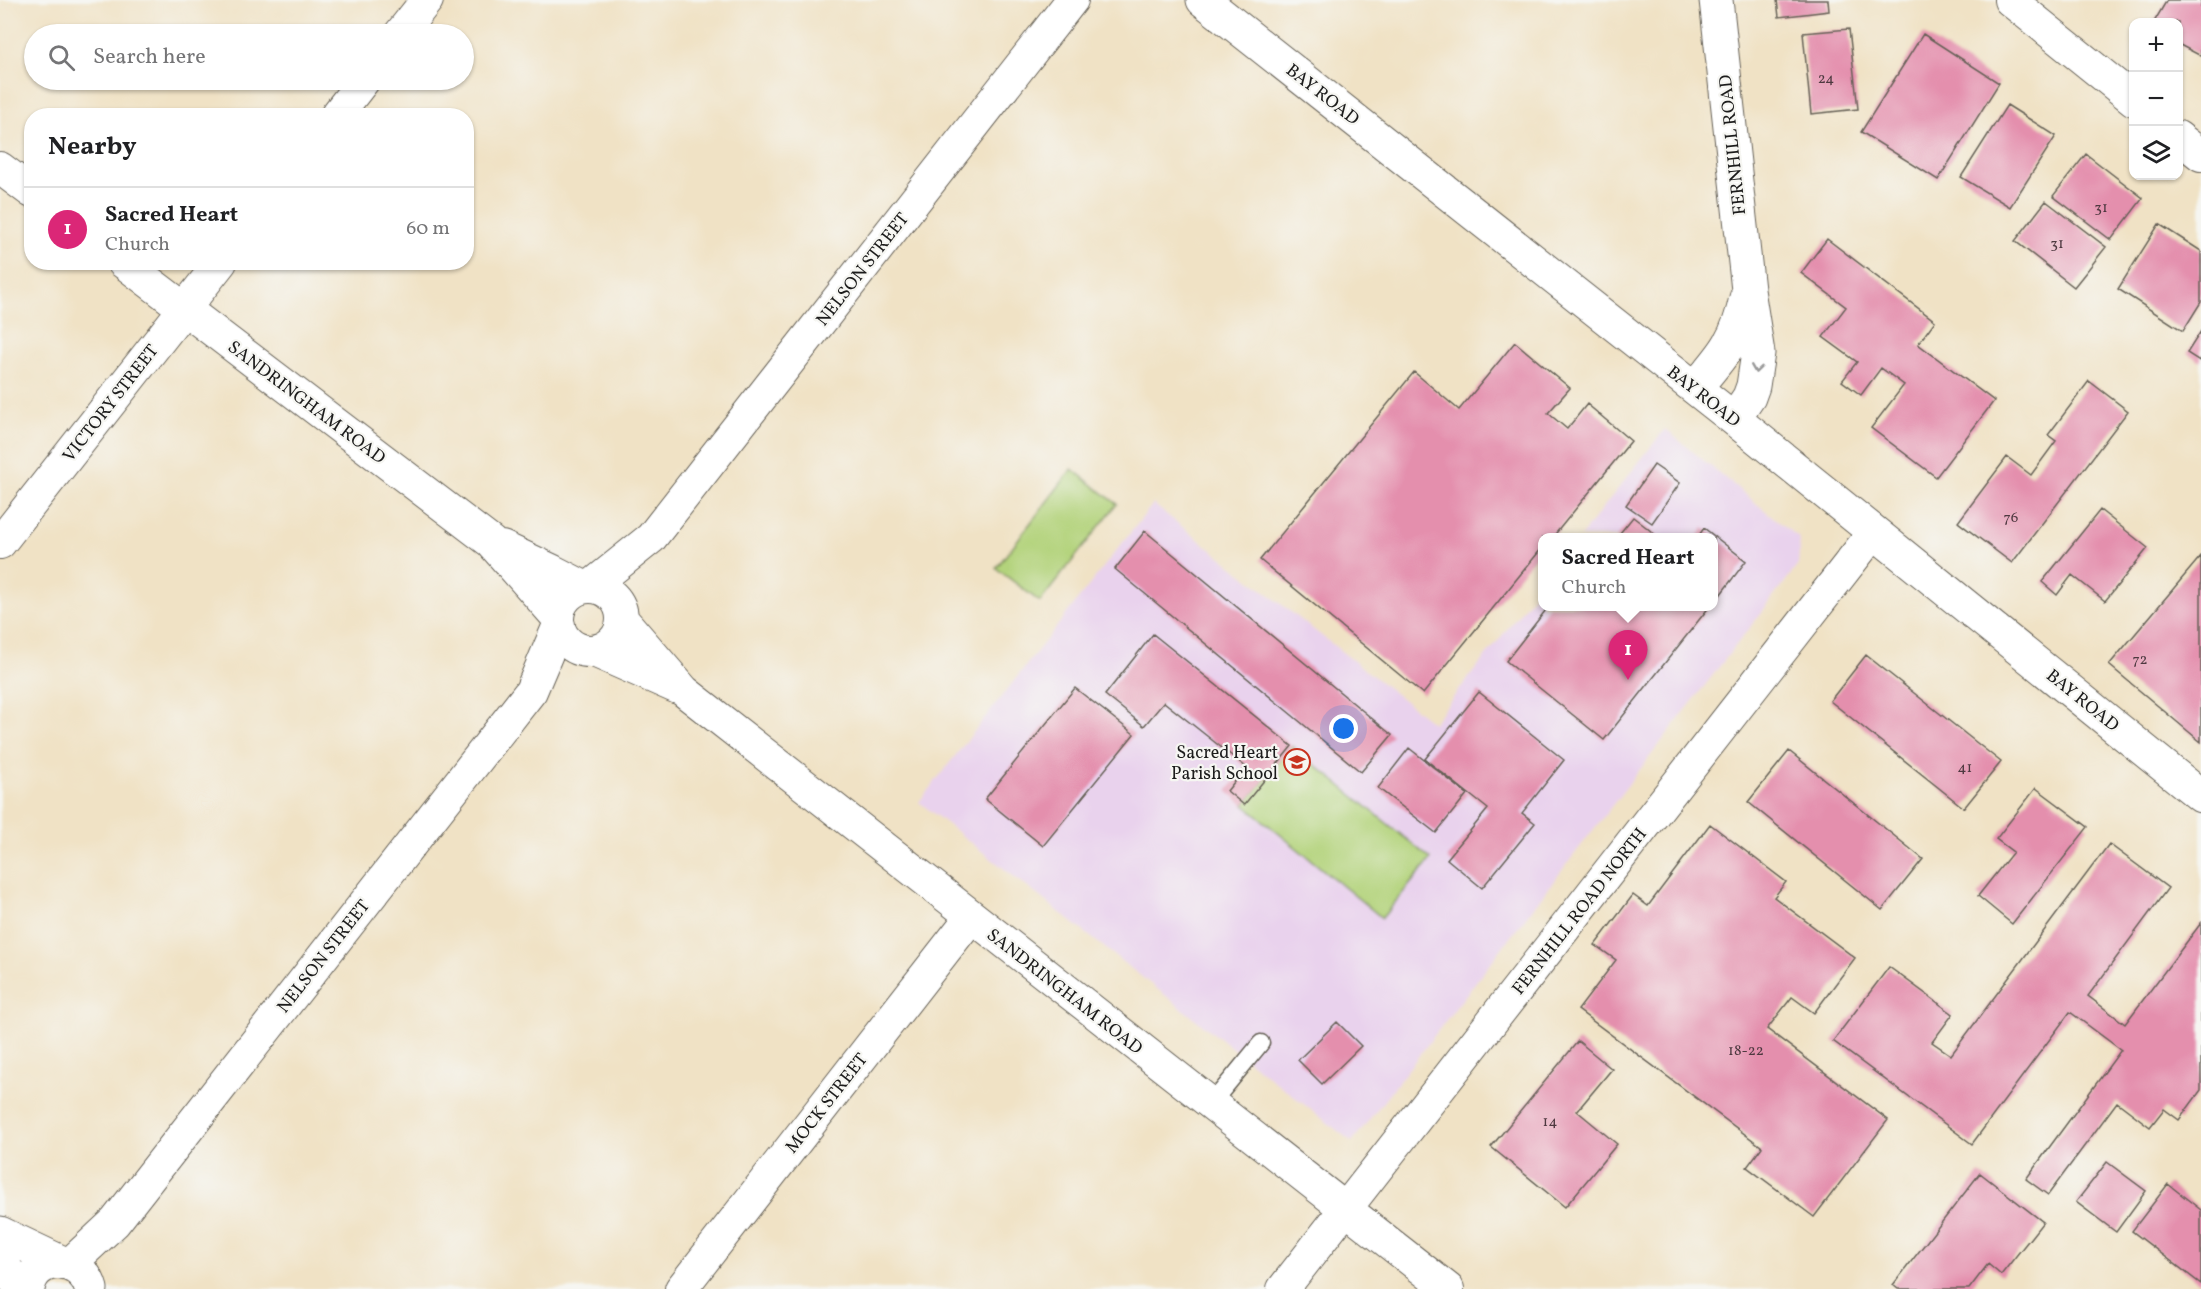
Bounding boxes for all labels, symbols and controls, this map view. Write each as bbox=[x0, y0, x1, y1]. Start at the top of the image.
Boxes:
map controls bbox=[2129, 18, 2183, 180]
button: + bbox=[2129, 18, 2183, 72]
search box bbox=[24, 24, 474, 90]
icon: search bbox=[45, 41, 78, 74]
text: Search here bbox=[93, 42, 206, 73]
street label: BAY ROAD bbox=[1280, 58, 1364, 132]
house number: 24 bbox=[1818, 69, 1834, 90]
button: − bbox=[2129, 72, 2183, 126]
street label: FERNHILL ROAD bbox=[1714, 73, 1753, 216]
button: layers bbox=[2129, 126, 2183, 180]
text: Nearby bbox=[48, 129, 137, 165]
house number: 31 bbox=[2094, 198, 2108, 219]
text: Sacred Heart bbox=[105, 200, 238, 231]
street label: NELSON STREET bbox=[811, 208, 916, 332]
text: 1 bbox=[63, 215, 72, 243]
text: 60 m bbox=[406, 215, 450, 243]
text: Church bbox=[105, 231, 170, 259]
house number: 31 bbox=[2050, 234, 2064, 255]
street label: SANDRINGHAM ROAD bbox=[222, 335, 390, 471]
street label: VICTORY STREET bbox=[57, 339, 165, 468]
street label: BAY ROAD bbox=[1661, 360, 1745, 434]
one-way arrow bbox=[1751, 364, 1763, 373]
house number: 76 bbox=[2004, 508, 2018, 529]
popup bbox=[1538, 533, 1718, 611]
text: Sacred Heart bbox=[1561, 543, 1695, 574]
text: Church bbox=[1561, 574, 1626, 602]
pin: 1 bbox=[1608, 630, 1648, 680]
house number: 72 bbox=[2132, 650, 2148, 671]
street label: BAY ROAD bbox=[2040, 664, 2124, 738]
your location bbox=[1329, 714, 1358, 743]
place label: Sacred Heart Parish School bbox=[1171, 741, 1278, 787]
school or university icon: Sacred Heart Parish School bbox=[1282, 747, 1312, 777]
house number: 41 bbox=[1958, 758, 1972, 779]
street label: FERNHILL ROAD NORTH bbox=[1507, 823, 1653, 1001]
street label: NELSON STREET bbox=[272, 895, 377, 1019]
street label: SANDRINGHAM ROAD bbox=[981, 923, 1147, 1061]
house number: 18-22 bbox=[1728, 1041, 1764, 1062]
street label: MOCK STREET bbox=[780, 1048, 875, 1159]
house number: 14 bbox=[1543, 1112, 1557, 1133]

